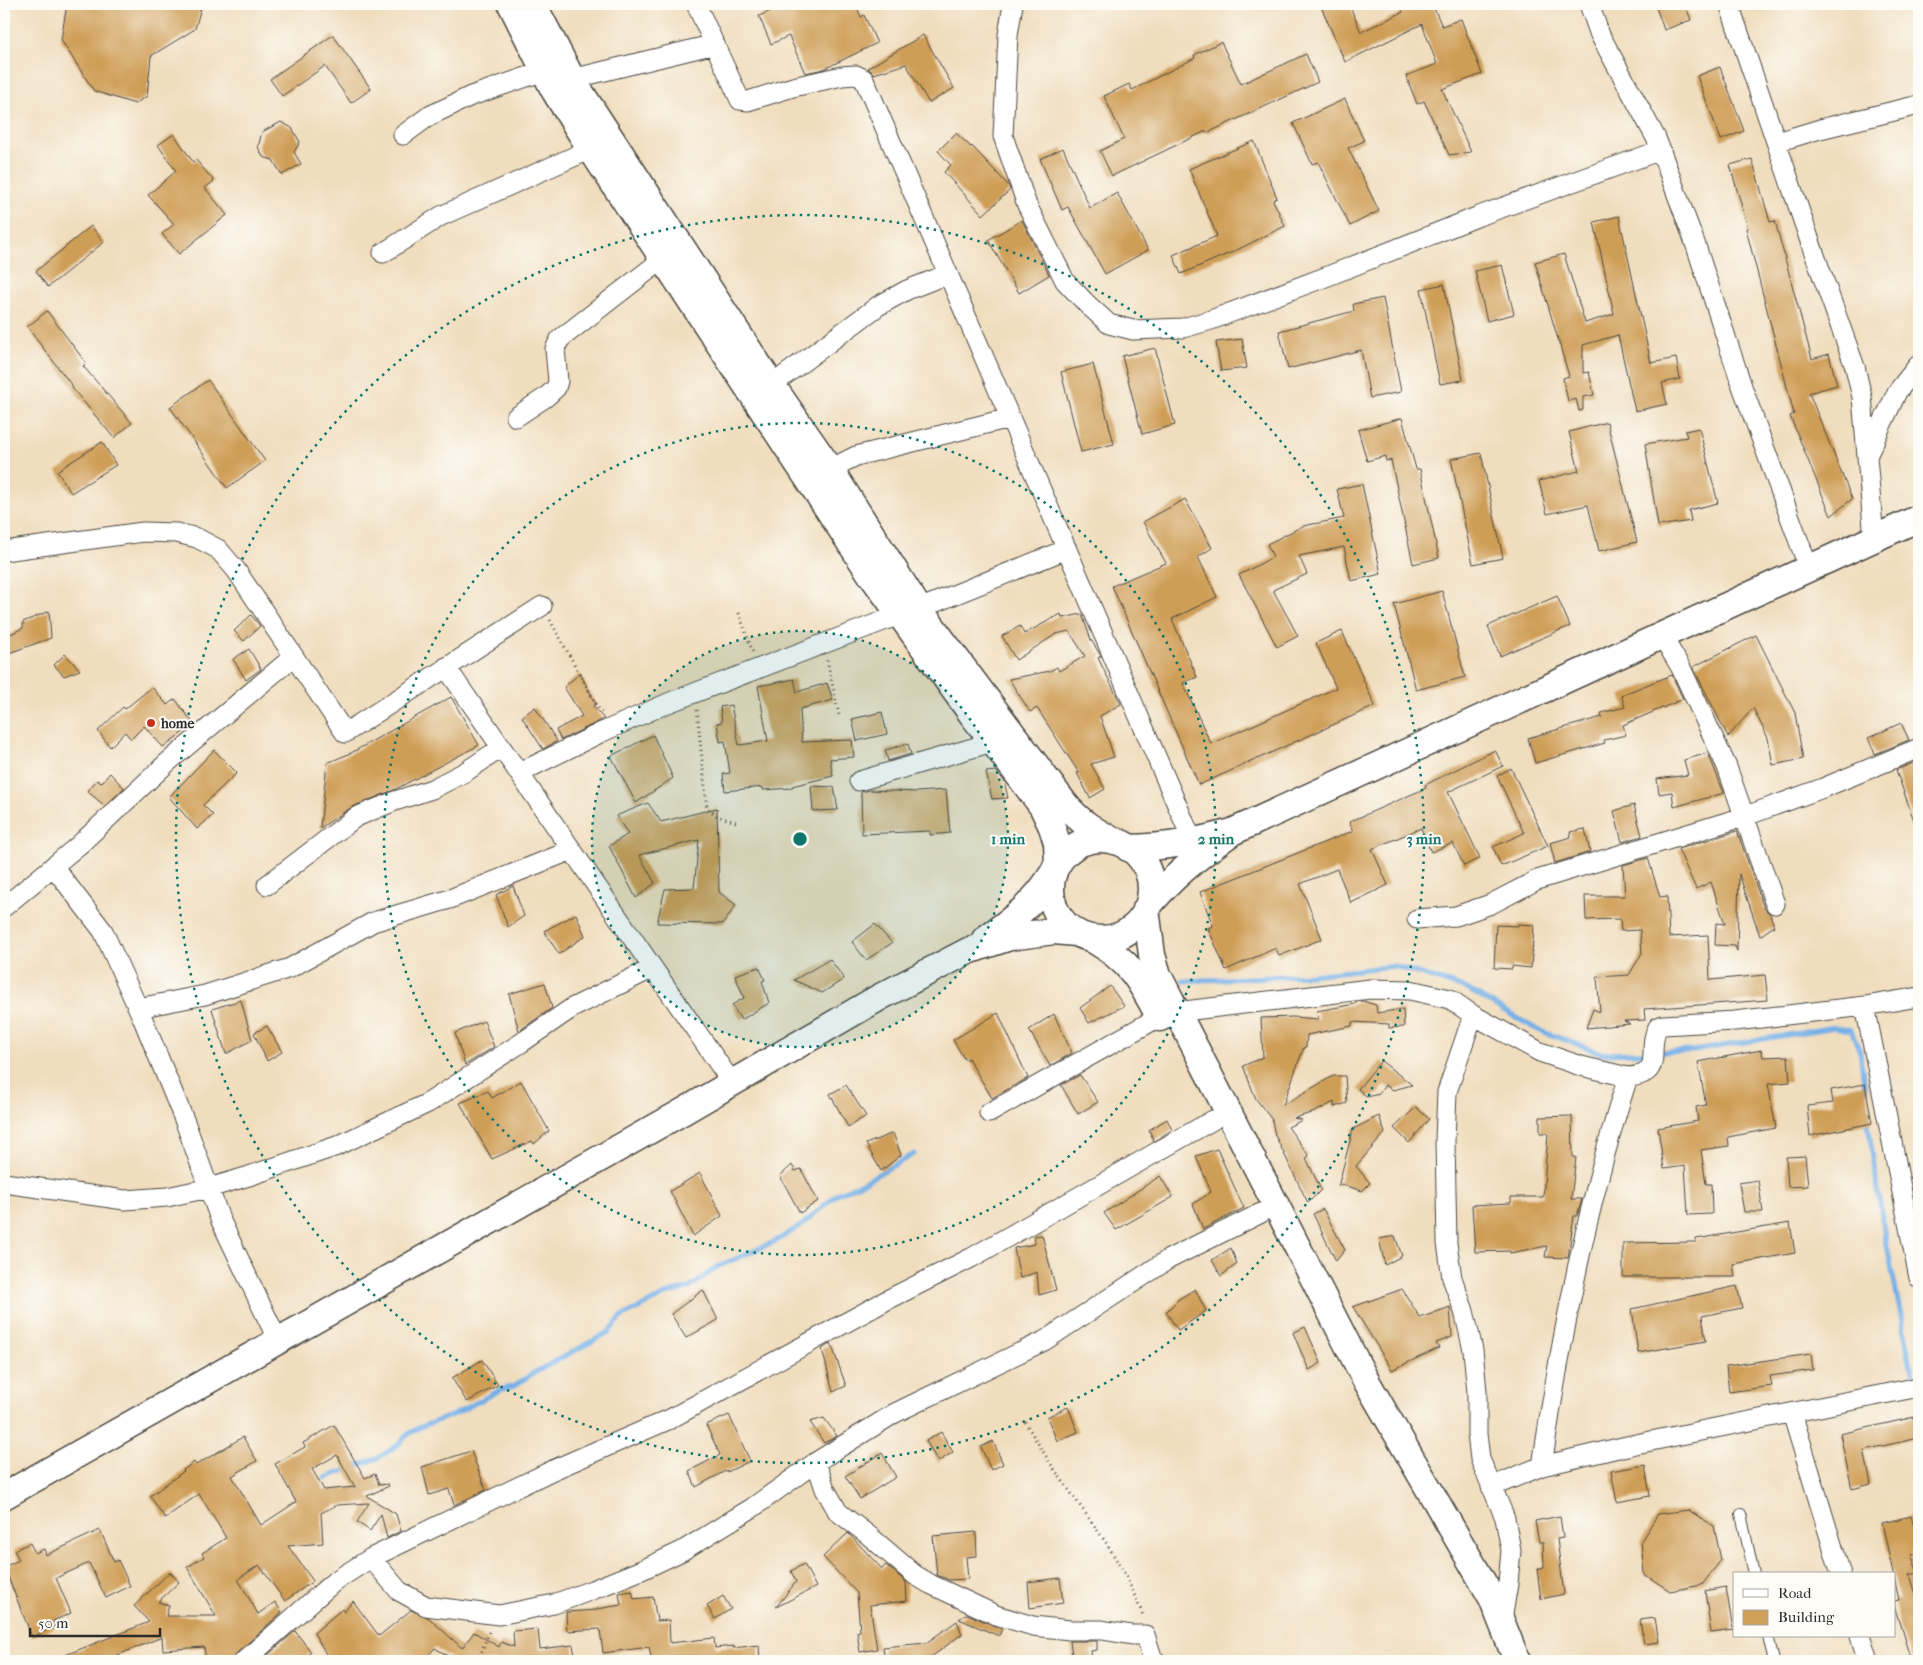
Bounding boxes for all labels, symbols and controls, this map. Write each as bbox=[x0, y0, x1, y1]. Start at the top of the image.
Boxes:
place label: home bbox=[160, 715, 194, 732]
marker: home bbox=[145, 717, 157, 729]
centre of rings bbox=[791, 830, 809, 848]
text: 1 min bbox=[991, 830, 1025, 848]
text: 2 min bbox=[1198, 830, 1235, 848]
text: 3 min bbox=[1407, 830, 1442, 848]
legend bbox=[1733, 1572, 1896, 1638]
text: Road bbox=[1778, 1584, 1812, 1602]
scale bar bbox=[30, 1605, 160, 1637]
text: Building bbox=[1778, 1608, 1835, 1626]
text: 50 m bbox=[38, 1614, 69, 1632]

